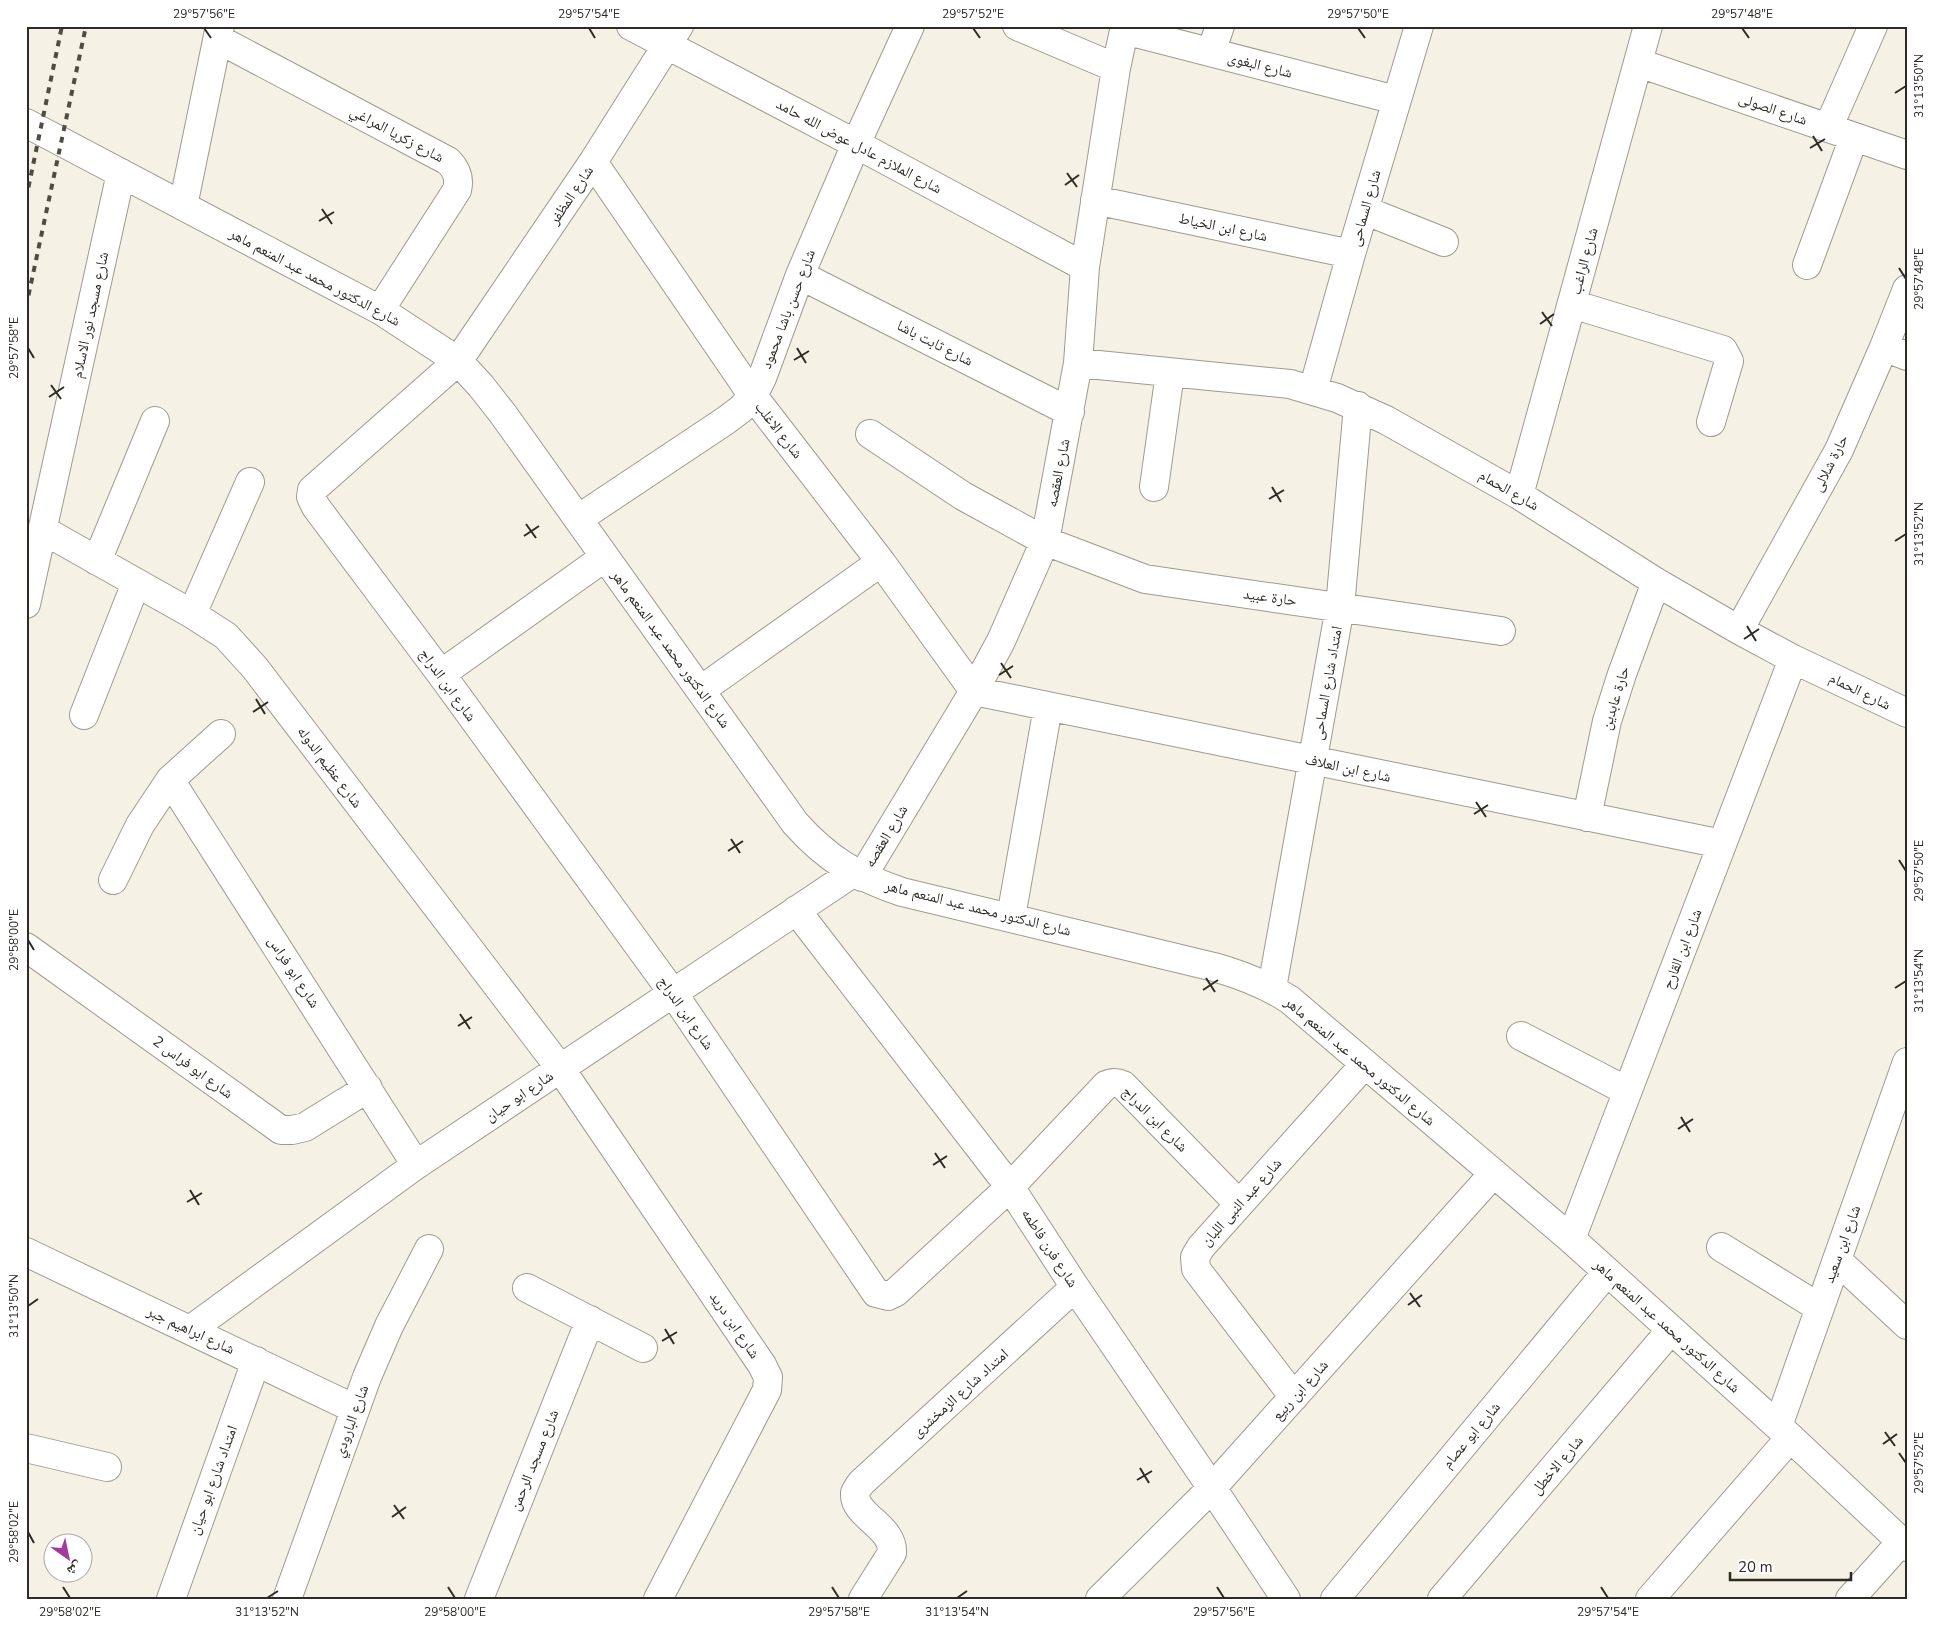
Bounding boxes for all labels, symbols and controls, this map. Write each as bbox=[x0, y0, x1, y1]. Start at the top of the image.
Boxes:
text: 29°57'56"E bbox=[173, 6, 235, 22]
text: 29°57'54"E bbox=[558, 6, 620, 22]
text: 29°57'52"E bbox=[942, 6, 1004, 22]
text: 29°57'50"E bbox=[1327, 6, 1389, 22]
text: 29°57'48"E bbox=[1711, 6, 1773, 22]
street label: شارع البغوى bbox=[1226, 47, 1295, 83]
text: 31°13'50"N bbox=[1911, 54, 1927, 118]
street label: شارع الصولى bbox=[1736, 88, 1810, 130]
street label: شارع الملازم عادل عوض الله حامد bbox=[773, 94, 945, 198]
street label: شارع زكريا المراغي bbox=[346, 101, 448, 169]
street label: شارع المظفر bbox=[544, 162, 598, 229]
street label: شارع السماحى bbox=[1345, 167, 1386, 249]
street label: شارع ابن الخياط bbox=[1177, 208, 1269, 246]
street label: شارع الدكتور محمد عبد المنعم ماهر bbox=[225, 223, 404, 331]
street label: شارع الراغب bbox=[1565, 225, 1603, 297]
street label: شارع حسن باشا محمود bbox=[756, 246, 820, 371]
text: 29°57'48"E bbox=[1911, 248, 1927, 310]
street label: شارع مسجد نور الاسلام bbox=[67, 250, 113, 380]
street label: شارع ثابت باشا bbox=[893, 315, 977, 371]
text: 29°57'58"E bbox=[6, 317, 22, 379]
street label: شارع الاغلب bbox=[750, 397, 808, 463]
street label: حارة شلالى bbox=[1807, 431, 1853, 495]
street label: شارع العقصه bbox=[1042, 437, 1074, 509]
street label: شارع الحمام bbox=[1475, 465, 1543, 515]
text: 31°13'52"N bbox=[1911, 502, 1927, 566]
street label: شارع الدكتور محمد عبد المنعم ماهر bbox=[606, 565, 735, 732]
street label: حارة عبيد bbox=[1242, 583, 1298, 611]
street label: امتداد شارع السماحى bbox=[1307, 624, 1347, 742]
street label: شارع ابن الدراج bbox=[415, 645, 481, 726]
street label: حارة عابدين bbox=[1596, 663, 1634, 732]
street label: شارع الحمام bbox=[1826, 667, 1894, 715]
street label: شارع عظيم الدوله bbox=[293, 722, 367, 812]
street label: شارع ابن العلاف bbox=[1303, 749, 1393, 787]
street label: شارع العقصه bbox=[860, 801, 913, 871]
text: 29°57'50"E bbox=[1911, 840, 1927, 902]
street label: شارع الدكتور محمد عبد المنعم ماهر bbox=[882, 875, 1073, 941]
street label: شارع ابن القارح bbox=[1658, 906, 1706, 992]
text: 29°58'00"E bbox=[6, 909, 22, 971]
street label: شارع ابو فراس bbox=[263, 932, 325, 1012]
text: 31°13'54"N bbox=[1911, 949, 1927, 1013]
street label: شارع ابن الدراج bbox=[653, 972, 719, 1054]
street label: شارع الدكتور محمد عبد المنعم ماهر bbox=[1280, 991, 1440, 1130]
street label: شارع ابو فراس 2 bbox=[149, 1031, 237, 1103]
street label: شارع ابو حيان bbox=[481, 1066, 557, 1126]
street label: شارع ابن الدراج bbox=[1118, 1082, 1192, 1156]
street label: شارع عبد النبى اللبان bbox=[1196, 1153, 1286, 1250]
street label: شارع ابن سعيد bbox=[1819, 1202, 1865, 1286]
street label: شارع فرن فاطمه bbox=[1017, 1205, 1083, 1291]
street label: شارع الدكتور محمد عبد المنعم ماهر bbox=[1589, 1254, 1745, 1397]
text: 31°13'50"N bbox=[6, 1274, 22, 1338]
street label: شارع ابن دريد bbox=[705, 1288, 765, 1363]
street label: شارع ابراهيم جبر bbox=[143, 1301, 238, 1359]
street label: امتداد شارع الزمخشرى bbox=[907, 1344, 1013, 1442]
street label: شارع ابن ربيع bbox=[1267, 1355, 1333, 1425]
street label: شارع البارودي bbox=[329, 1382, 375, 1461]
street label: شارع ابو عصام bbox=[1437, 1397, 1505, 1473]
street label: شارع مسجد الرحمن bbox=[505, 1406, 563, 1514]
street label: امتداد شارع ابو حيان bbox=[184, 1423, 242, 1537]
street label: شارع الاخطل bbox=[1526, 1431, 1588, 1499]
text: 29°57'52"E bbox=[1911, 1432, 1927, 1494]
text: 29°58'02"E bbox=[6, 1501, 22, 1563]
north arrow bbox=[42, 1532, 92, 1582]
scale bar bbox=[1730, 1550, 1852, 1582]
text: ش bbox=[63, 1556, 86, 1581]
text: 20 m bbox=[1738, 1557, 1773, 1577]
text: 29°58'02"E bbox=[39, 1604, 101, 1620]
text: 31°13'52"N bbox=[235, 1604, 299, 1620]
text: 29°58'00"E bbox=[424, 1604, 486, 1620]
text: 29°57'58"E bbox=[808, 1604, 870, 1620]
text: 31°13'54"N bbox=[925, 1604, 989, 1620]
text: 29°57'56"E bbox=[1193, 1604, 1255, 1620]
text: 29°57'54"E bbox=[1577, 1604, 1639, 1620]

